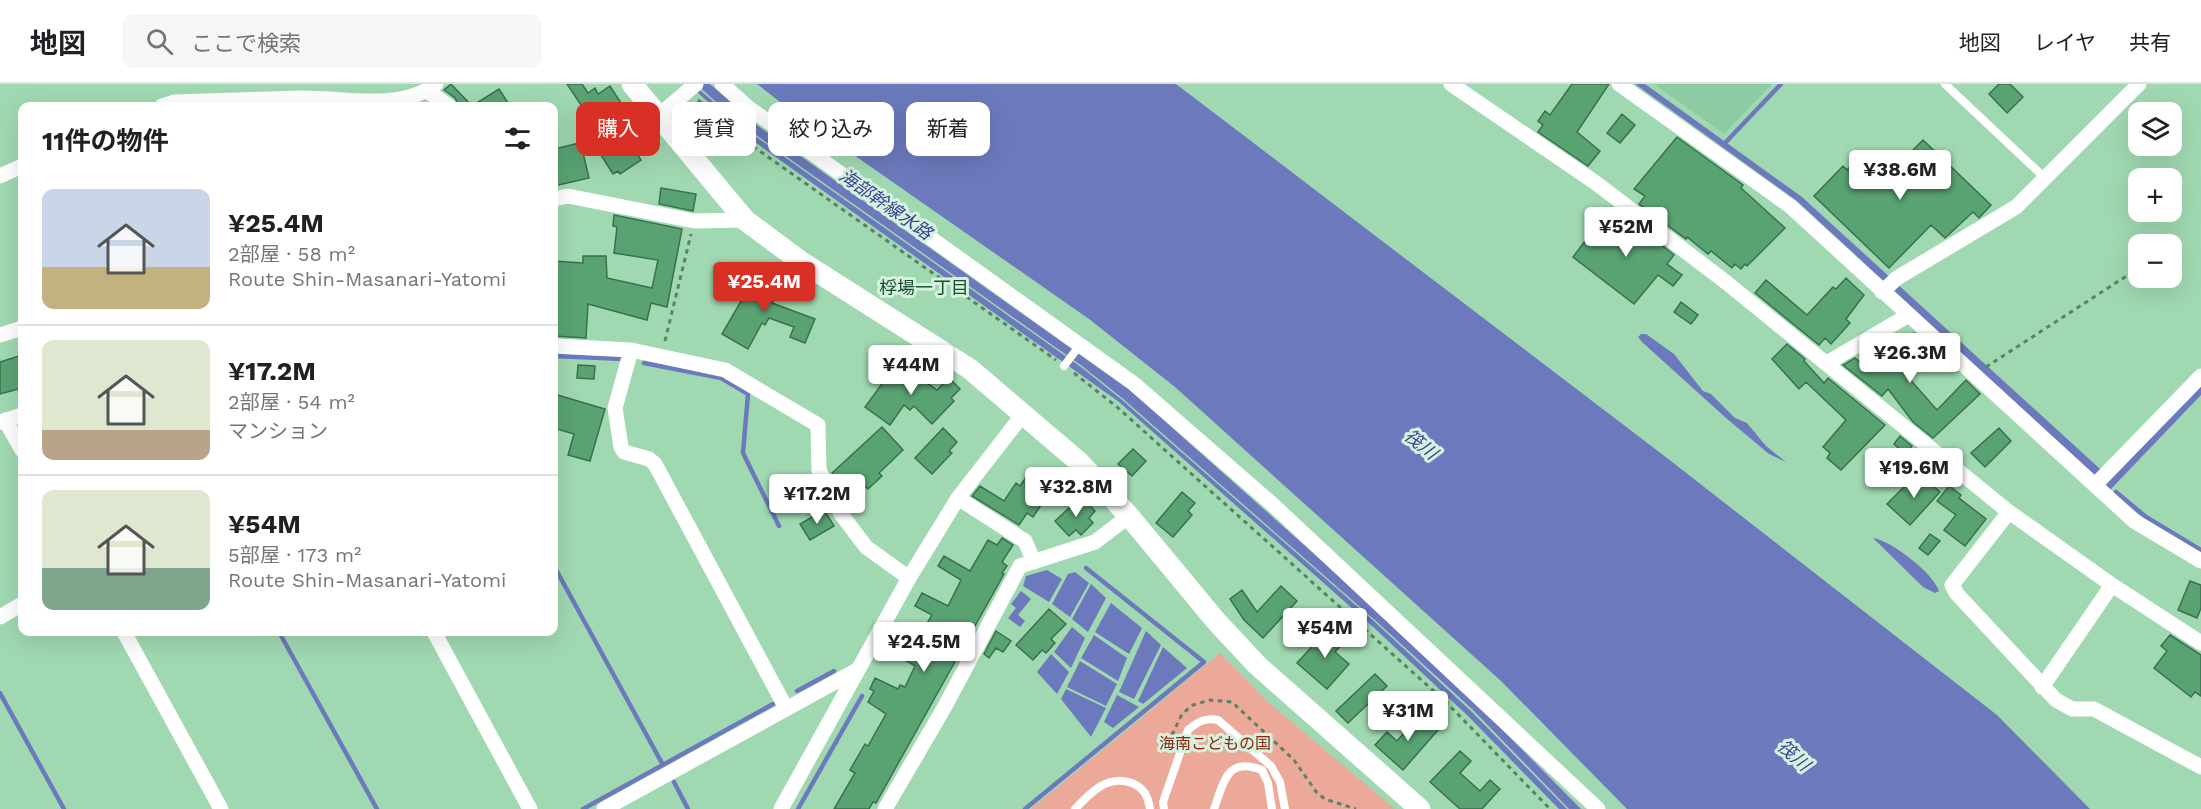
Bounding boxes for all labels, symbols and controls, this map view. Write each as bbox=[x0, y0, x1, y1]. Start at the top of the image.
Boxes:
search box bbox=[122, 14, 542, 68]
icon: search bbox=[143, 25, 176, 58]
text: 地図 bbox=[30, 27, 86, 60]
text: 地図 bbox=[1959, 30, 2001, 55]
text: レイヤ bbox=[2034, 30, 2096, 55]
text: 共有 bbox=[2129, 30, 2171, 55]
text: ここで検索 bbox=[191, 31, 301, 56]
chip: 購入 bbox=[576, 102, 660, 156]
chip: 賃貸 bbox=[672, 102, 756, 156]
chip: 絞り込み bbox=[768, 102, 894, 156]
chip: 新着 bbox=[906, 102, 990, 156]
map controls bbox=[2128, 102, 2182, 288]
button: layers bbox=[2128, 102, 2182, 156]
icon: filters bbox=[501, 122, 534, 155]
text: 11件の物件 bbox=[42, 126, 168, 156]
pin: ¥38.6M bbox=[1851, 150, 1949, 201]
text: ¥38.6M bbox=[1863, 157, 1937, 181]
water label: 海部幹線水路 bbox=[836, 164, 938, 245]
button: + bbox=[2128, 168, 2182, 222]
pin: ¥52M bbox=[1590, 207, 1662, 258]
text: ¥25.4M bbox=[228, 208, 324, 238]
icon: home bbox=[90, 213, 162, 285]
text: ¥52M bbox=[1598, 214, 1654, 238]
button: − bbox=[2128, 234, 2182, 288]
text: 2部屋 · 58 m² bbox=[228, 242, 355, 266]
pin: ¥25.4M bbox=[715, 262, 813, 313]
text: Route Shin-Masanari-Yatomi bbox=[228, 267, 506, 291]
text: ¥25.4M bbox=[727, 269, 801, 293]
district label: 桴場一丁目 bbox=[879, 277, 969, 298]
pin: ¥26.3M bbox=[1861, 333, 1959, 384]
text: ¥26.3M bbox=[1873, 340, 1947, 364]
pin: ¥44M bbox=[875, 345, 947, 396]
text: ¥44M bbox=[882, 352, 940, 376]
text: ¥17.2M bbox=[228, 356, 316, 386]
icon: home bbox=[90, 364, 162, 436]
text: 2部屋 · 54 m² bbox=[228, 390, 355, 414]
text: マンション bbox=[228, 419, 328, 443]
water label: 筏川 bbox=[1400, 425, 1443, 465]
pin: ¥19.6M bbox=[1865, 448, 1963, 499]
text: ¥19.6M bbox=[1879, 455, 1949, 479]
pin: ¥32.8M bbox=[1027, 467, 1125, 518]
pin: ¥17.2M bbox=[768, 474, 866, 525]
text: ¥32.8M bbox=[1039, 474, 1113, 498]
text: ¥17.2M bbox=[783, 481, 851, 505]
text: ¥54M bbox=[228, 509, 301, 539]
icon: home bbox=[90, 514, 162, 586]
text: 5部屋 · 173 m² bbox=[228, 543, 361, 567]
text: Route Shin-Masanari-Yatomi bbox=[228, 568, 506, 592]
pin: ¥54M bbox=[1289, 608, 1361, 659]
text: ¥54M bbox=[1297, 615, 1353, 639]
pin: ¥24.5M bbox=[875, 622, 973, 673]
text: ¥24.5M bbox=[887, 629, 961, 653]
pin: ¥31M bbox=[1372, 691, 1444, 742]
text: ¥31M bbox=[1382, 698, 1434, 722]
park label: 海南こどもの国 bbox=[1159, 734, 1271, 753]
water label: 筏川 bbox=[1774, 735, 1816, 776]

